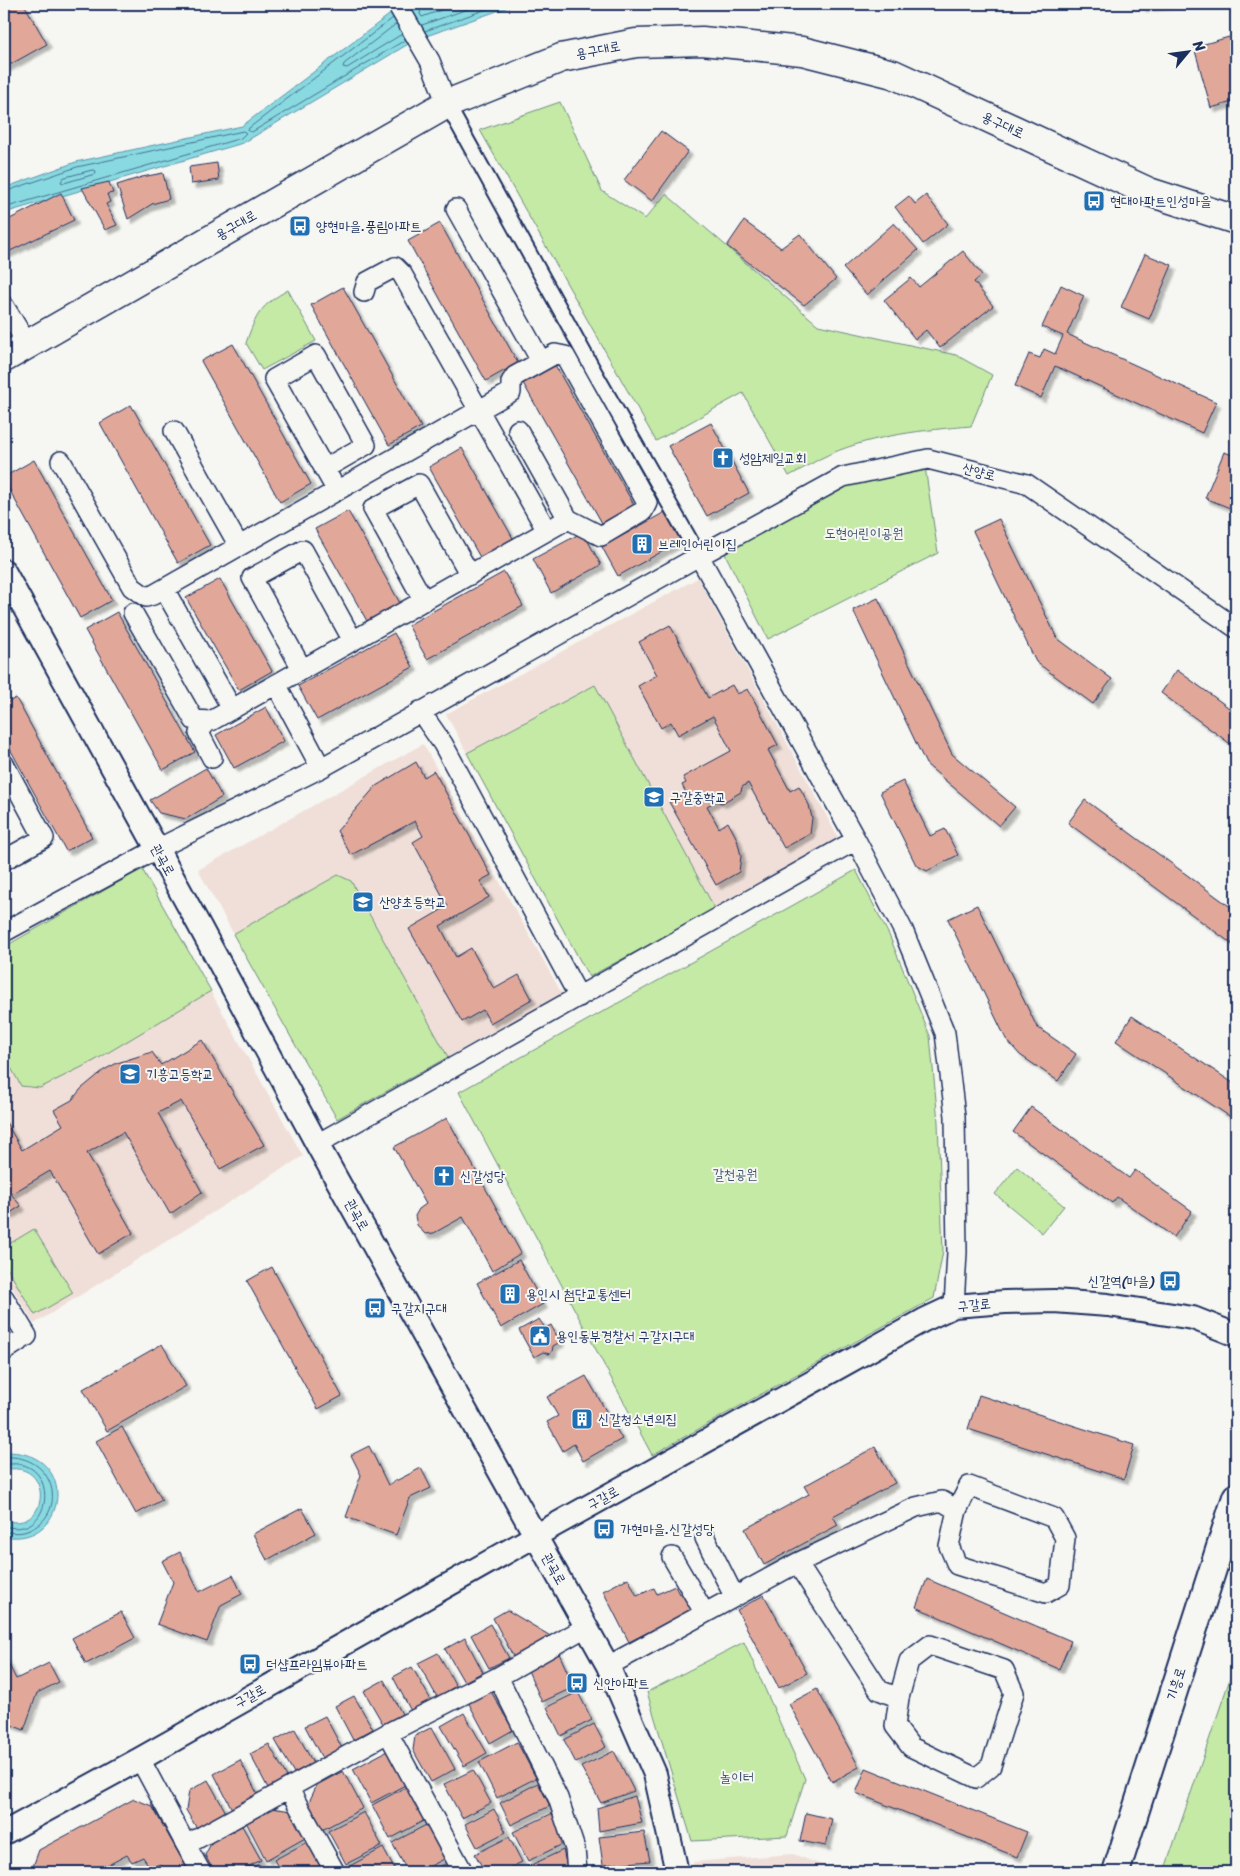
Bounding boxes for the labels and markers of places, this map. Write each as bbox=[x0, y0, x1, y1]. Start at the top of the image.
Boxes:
bus stop icon: 현대아파트인성마을 bbox=[1082, 189, 1106, 213]
place label: 현대아파트인성마을 bbox=[1110, 189, 1211, 214]
bus stop icon: 양현마을.풍림아파트 bbox=[288, 214, 312, 238]
place label: 양현마을.풍림아파트 bbox=[316, 214, 422, 239]
church icon: 성암제일교회 bbox=[711, 446, 735, 470]
place label: 성암제일교회 bbox=[739, 446, 807, 471]
building icon: 브레인어린이집 bbox=[630, 532, 654, 556]
place label: 브레인어린이집 bbox=[658, 532, 737, 557]
school or university icon: 구갈중학교 bbox=[642, 785, 666, 809]
place label: 구갈중학교 bbox=[670, 785, 726, 810]
school or university icon: 산양초등학교 bbox=[351, 890, 375, 914]
place label: 산양초등학교 bbox=[379, 890, 447, 915]
school or university icon: 기흥고등학교 bbox=[118, 1062, 142, 1086]
place label: 기흥고등학교 bbox=[146, 1062, 214, 1087]
church icon: 신갈성당 bbox=[432, 1164, 456, 1188]
place label: 신갈성당 bbox=[460, 1164, 506, 1189]
place label: 신갈역(마을) bbox=[1088, 1269, 1155, 1294]
bus stop icon: 신갈역(마을) bbox=[1158, 1269, 1182, 1293]
building icon: 용인시 첨단교통센터 bbox=[498, 1282, 522, 1306]
place label: 용인시 첨단교통센터 bbox=[526, 1282, 631, 1307]
bus stop icon: 구갈지구대 bbox=[363, 1296, 387, 1320]
place label: 구갈지구대 bbox=[391, 1296, 447, 1321]
public building icon: 용인동부경찰서 구갈지구대 bbox=[528, 1324, 552, 1348]
place label: 용인동부경찰서 구갈지구대 bbox=[556, 1324, 695, 1349]
building icon: 신갈청소년의집 bbox=[570, 1407, 594, 1431]
place label: 신갈청소년의집 bbox=[598, 1407, 677, 1432]
bus stop icon: 가현마을.신갈성당 bbox=[592, 1517, 616, 1541]
place label: 가현마을.신갈성당 bbox=[620, 1517, 715, 1542]
bus stop icon: 더샵프라임뷰아파트 bbox=[238, 1652, 262, 1676]
place label: 더샵프라임뷰아파트 bbox=[266, 1652, 367, 1677]
bus stop icon: 신안아파트 bbox=[565, 1671, 589, 1695]
place label: 신안아파트 bbox=[593, 1671, 649, 1696]

